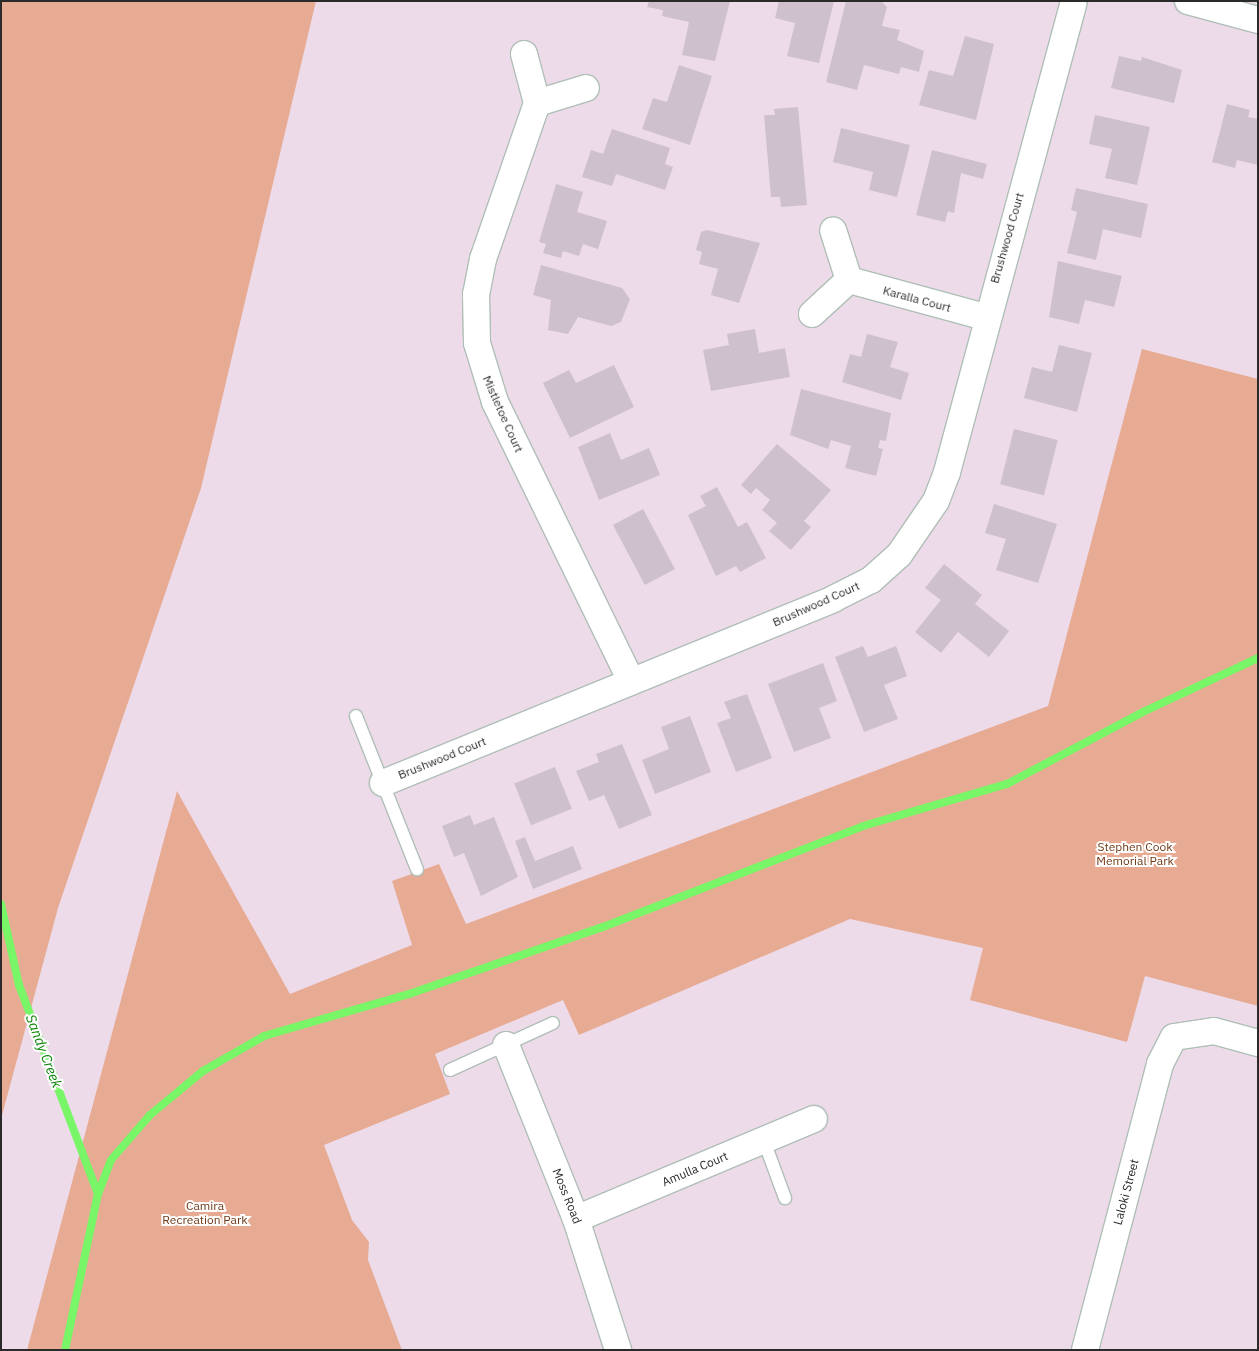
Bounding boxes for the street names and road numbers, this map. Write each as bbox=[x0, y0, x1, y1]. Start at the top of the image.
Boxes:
street label: Brushwood Court bbox=[987, 191, 1027, 285]
street label: Karalla Court bbox=[881, 283, 953, 315]
street label: Mistletoe Court bbox=[480, 373, 526, 455]
street label: Brushwood Court bbox=[770, 578, 862, 630]
street label: Brushwood Court bbox=[396, 734, 488, 782]
street label: Amulla Court bbox=[660, 1149, 730, 1189]
street label: Laloki Street bbox=[1110, 1158, 1142, 1226]
street label: Moss Road bbox=[549, 1166, 585, 1226]

